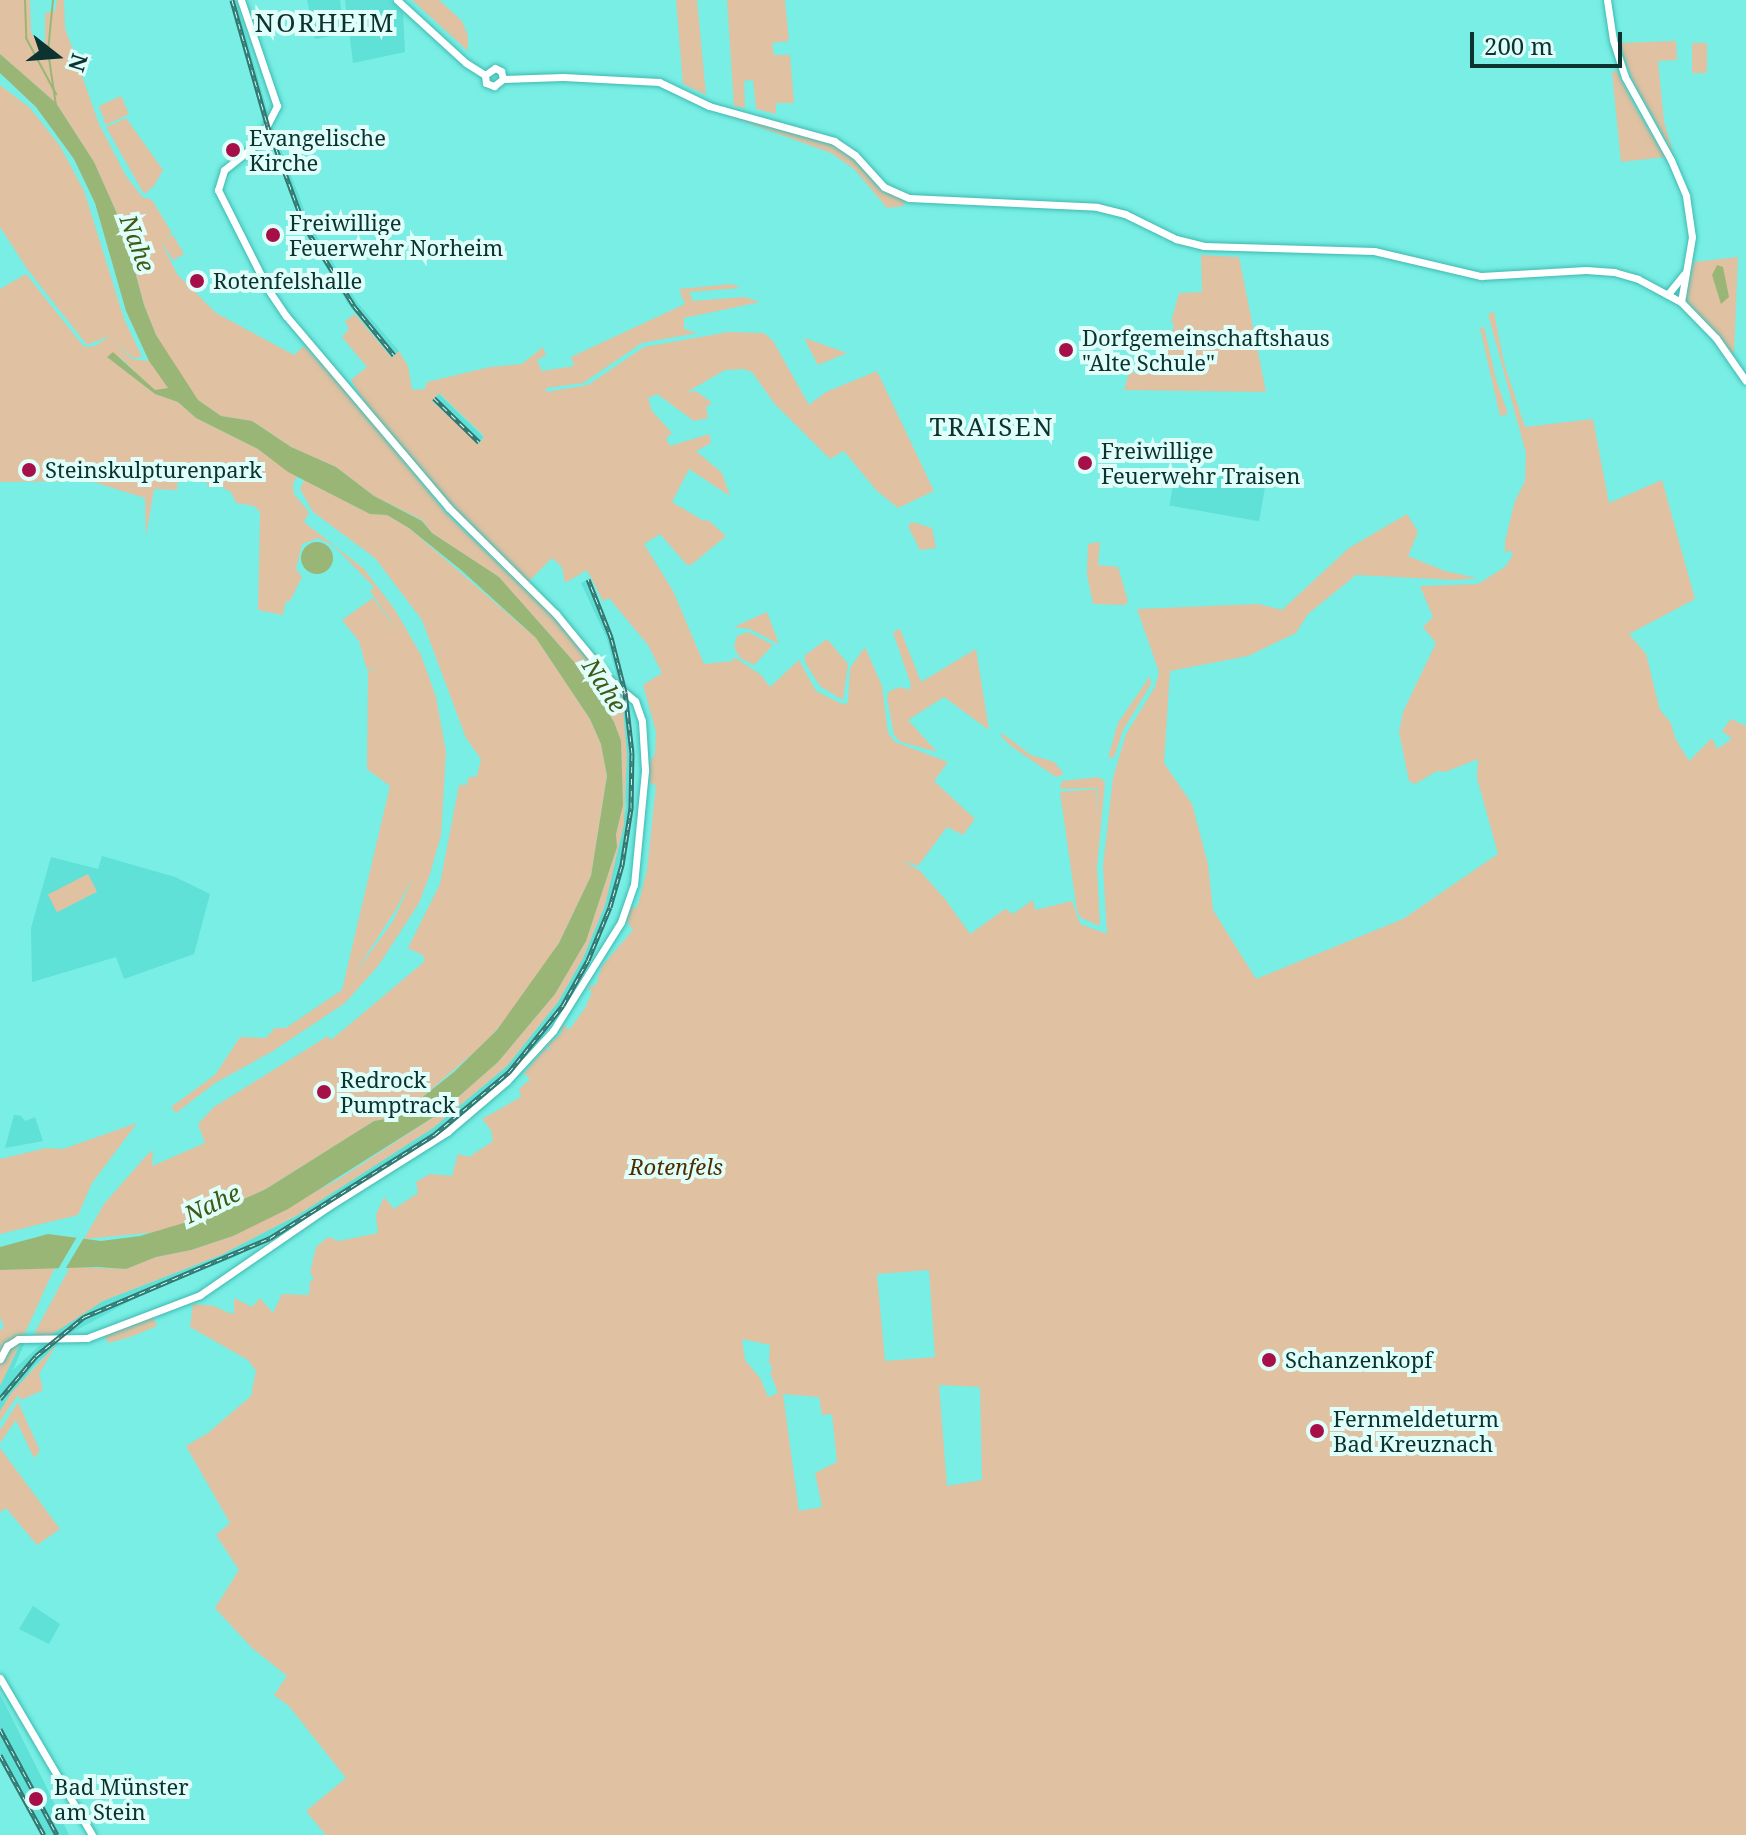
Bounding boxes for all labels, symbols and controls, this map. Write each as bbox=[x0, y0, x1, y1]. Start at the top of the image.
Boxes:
district label: NORHEIM bbox=[255, 7, 395, 39]
north arrow bbox=[16, 16, 96, 96]
scale bar bbox=[1474, 16, 1626, 66]
text: 200 m bbox=[1484, 29, 1553, 62]
text: N bbox=[62, 50, 96, 76]
place label: Evangelische Kirche bbox=[249, 124, 386, 176]
marker: Evangelische Kirche bbox=[224, 141, 242, 159]
place label: Freiwillige Feuerwehr Norheim bbox=[289, 209, 503, 260]
water label: Nahe bbox=[114, 211, 162, 275]
marker: Freiwillige Feuerwehr Norheim bbox=[264, 226, 282, 244]
place label: Rotenfelshalle bbox=[213, 268, 362, 294]
marker: Rotenfelshalle bbox=[188, 272, 206, 290]
place label: Dorfgemeinschaftshaus "Alte Schule" bbox=[1082, 324, 1330, 376]
marker: Dorfgemeinschaftshaus "Alte Schule" bbox=[1057, 341, 1075, 359]
district label: TRAISEN bbox=[929, 411, 1055, 443]
place label: Freiwillige Feuerwehr Traisen bbox=[1101, 437, 1300, 488]
marker: Freiwillige Feuerwehr Traisen bbox=[1076, 454, 1094, 472]
place label: Steinskulpturenpark bbox=[45, 457, 262, 483]
marker: Steinskulpturenpark bbox=[20, 461, 38, 479]
water label: Nahe bbox=[577, 653, 633, 717]
place label: Redrock Pumptrack bbox=[340, 1066, 455, 1118]
marker: Redrock Pumptrack bbox=[315, 1083, 333, 1101]
park label: Rotenfels bbox=[629, 1154, 723, 1180]
water label: Nahe bbox=[179, 1178, 245, 1228]
place label: Schanzenkopf bbox=[1285, 1347, 1432, 1373]
marker: Schanzenkopf bbox=[1260, 1351, 1278, 1369]
place label: Fernmeldeturm Bad Kreuznach bbox=[1333, 1405, 1499, 1456]
marker: Fernmeldeturm Bad Kreuznach bbox=[1308, 1422, 1326, 1440]
place label: Bad Münster am Stein bbox=[54, 1773, 189, 1824]
marker: Bad Münster am Stein bbox=[25, 1788, 47, 1810]

